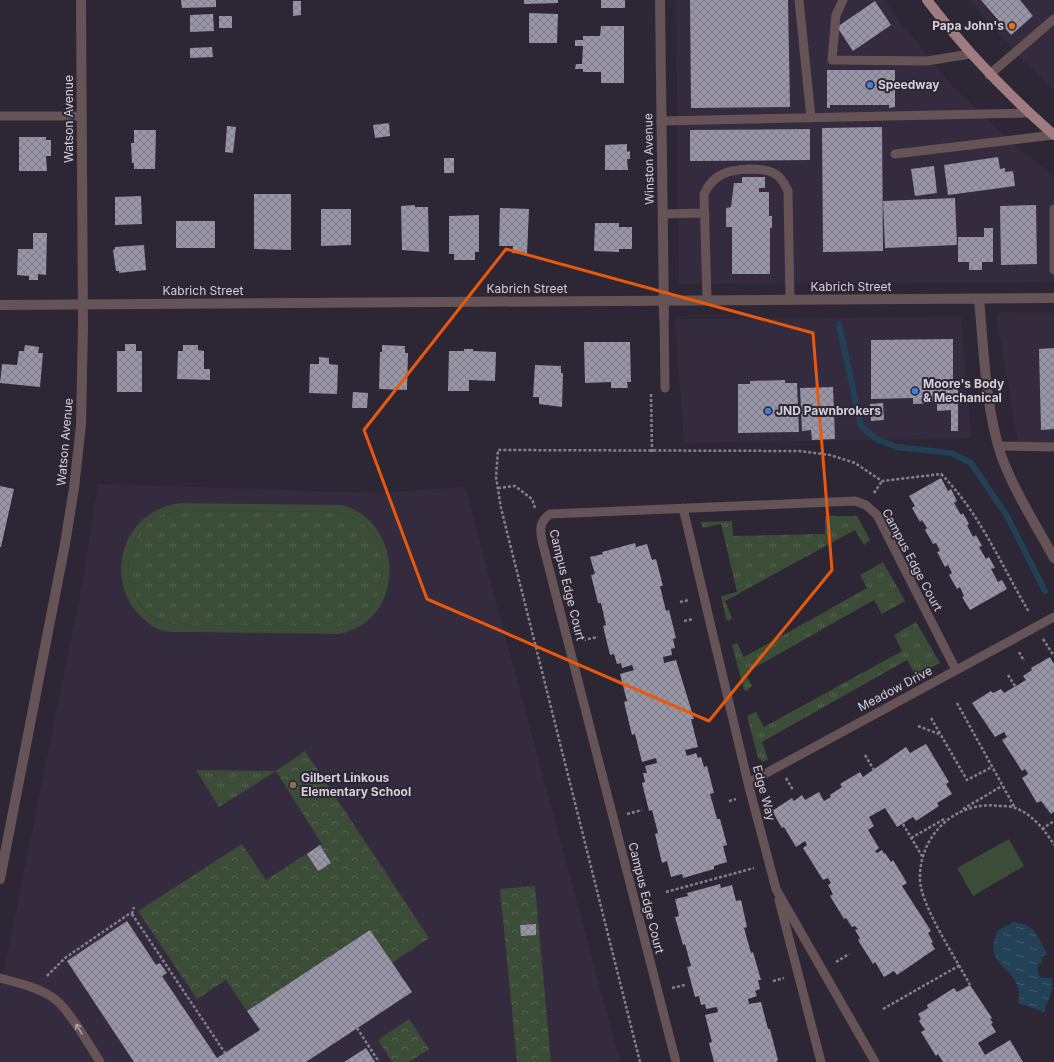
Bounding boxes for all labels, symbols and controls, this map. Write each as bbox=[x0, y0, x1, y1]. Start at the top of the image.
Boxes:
place label: Papa John's bbox=[932, 18, 1004, 33]
marker: Papa John's bbox=[1007, 21, 1017, 31]
street label: Watson Avenue bbox=[61, 75, 76, 163]
place label: Speedway bbox=[878, 77, 940, 92]
marker: Speedway bbox=[865, 80, 875, 90]
street label: Winston Avenue bbox=[640, 113, 657, 205]
street label: Kabrich Street bbox=[811, 279, 892, 294]
street label: Kabrich Street bbox=[487, 281, 568, 296]
street label: Kabrich Street bbox=[163, 283, 244, 298]
place label: Moore's Body & Mechanical bbox=[923, 376, 1005, 405]
marker: Moore's Body & Mechanical bbox=[910, 386, 920, 396]
street label: Watson Avenue bbox=[53, 398, 76, 486]
place label: JND Pawnbrokers bbox=[776, 403, 881, 418]
marker: JND Pawnbrokers bbox=[763, 406, 773, 416]
street label: Campus Edge Court bbox=[879, 506, 946, 614]
street label: Campus Edge Court bbox=[546, 528, 589, 642]
street label: Meadow Drive bbox=[855, 663, 934, 714]
street label: Edge Way bbox=[750, 763, 779, 822]
place label: Gilbert Linkous Elementary School bbox=[301, 770, 411, 799]
marker: Gilbert Linkous Elementary School bbox=[288, 780, 298, 790]
street label: Campus Edge Court bbox=[625, 841, 668, 955]
one-way arrow bbox=[75, 1024, 83, 1035]

